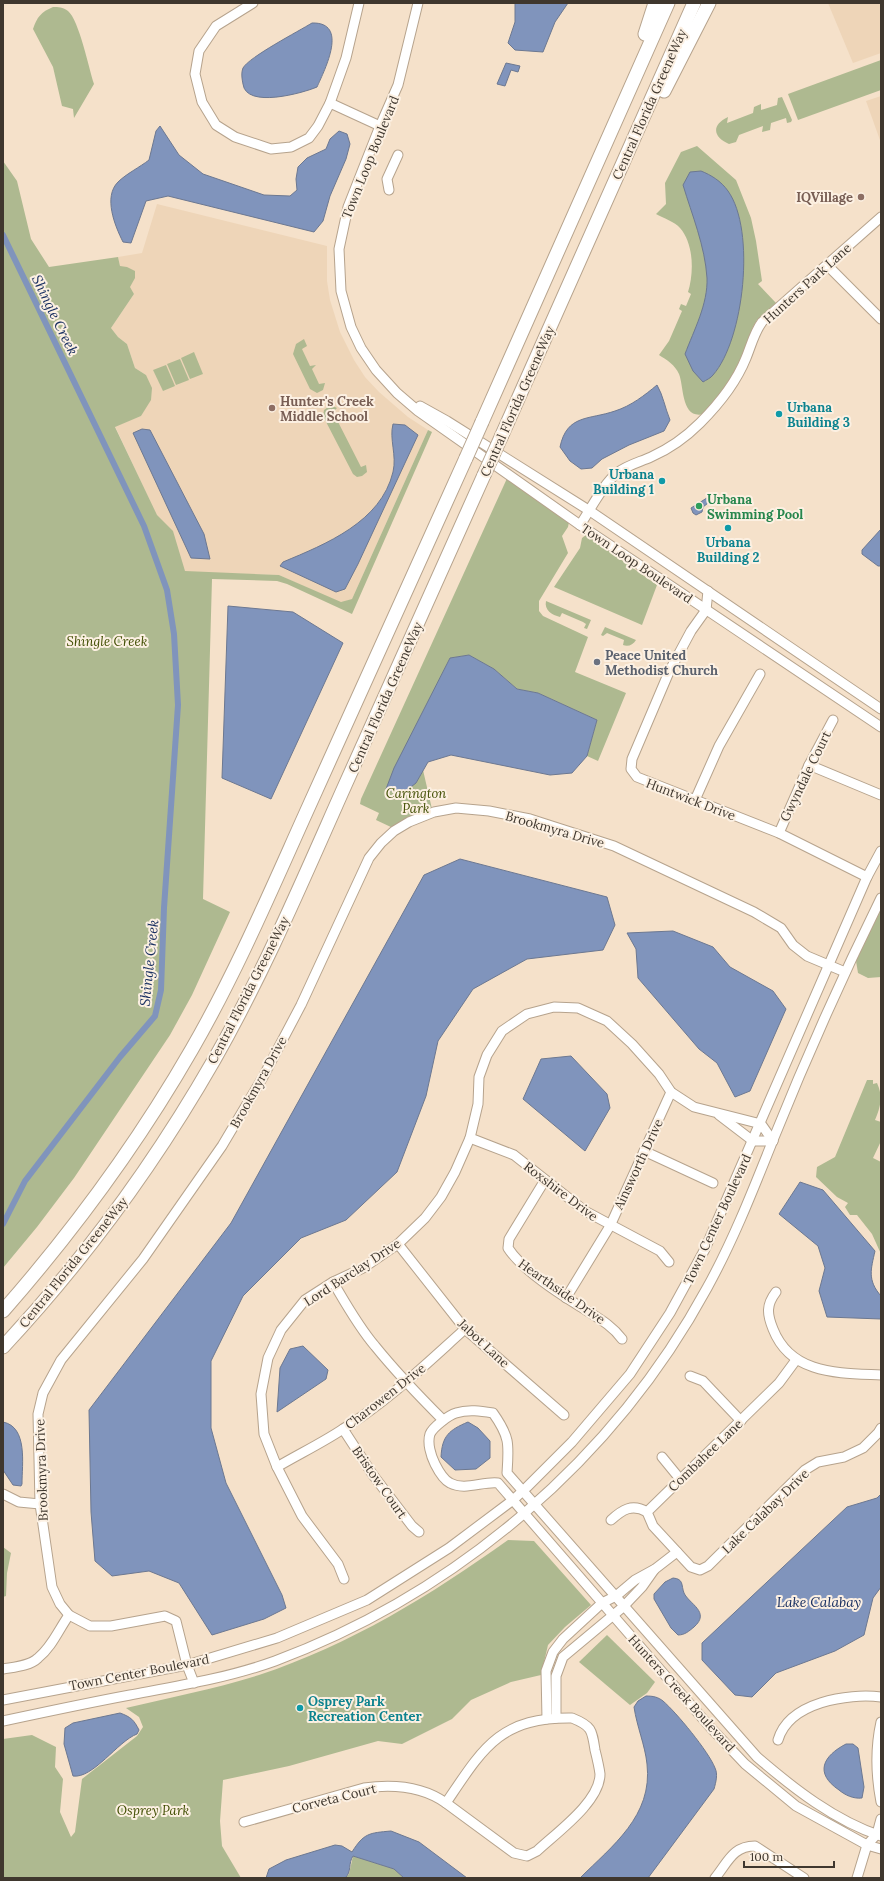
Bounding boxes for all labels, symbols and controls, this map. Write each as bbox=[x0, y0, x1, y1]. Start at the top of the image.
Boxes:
street label: Central Florida GreeneWay bbox=[608, 26, 691, 182]
street label: Town Loop Boulevard bbox=[338, 93, 403, 221]
place label: IQVillage bbox=[796, 189, 853, 206]
marker: IQVillage bbox=[856, 192, 866, 202]
street label: Hunters Park Lane bbox=[760, 239, 855, 327]
water label: Shingle Creek bbox=[28, 272, 82, 358]
street label: Central Florida GreeneWay bbox=[476, 323, 559, 479]
place label: Hunter's Creek Middle School bbox=[280, 393, 374, 425]
place label: Urbana Building 3 bbox=[787, 399, 850, 431]
marker: Hunter's Creek Middle School bbox=[267, 403, 277, 413]
marker: Urbana Building 3 bbox=[774, 409, 784, 419]
place label: Urbana Building 1 bbox=[593, 466, 654, 498]
marker: Urbana Building 1 bbox=[657, 476, 667, 486]
place label: Urbana Swimming Pool bbox=[707, 491, 803, 523]
marker: Urbana Swimming Pool bbox=[694, 501, 704, 511]
street label: Town Loop Boulevard bbox=[578, 520, 696, 607]
marker: Urbana Building 2 bbox=[723, 523, 733, 533]
place label: Urbana Building 2 bbox=[697, 534, 759, 566]
street label: Central Florida GreeneWay bbox=[344, 619, 427, 775]
park label: Shingle Creek bbox=[67, 633, 148, 650]
place label: Peace United Methodist Church bbox=[605, 647, 718, 679]
marker: Peace United Methodist Church bbox=[592, 657, 602, 667]
street label: Gwyndale Court bbox=[776, 728, 835, 824]
street label: Huntwick Drive bbox=[644, 775, 738, 824]
park label: Carington Park bbox=[386, 785, 446, 817]
street label: Brookmyra Drive bbox=[503, 807, 606, 852]
street label: Central Florida GreeneWay bbox=[204, 913, 293, 1067]
water label: Shingle Creek bbox=[135, 919, 163, 1007]
street label: Brookmyra Drive bbox=[226, 1033, 291, 1131]
street label: Ainsworth Drive bbox=[610, 1116, 667, 1213]
street label: Town Center Boulevard bbox=[680, 1151, 755, 1287]
street label: Roxshire Drive bbox=[520, 1158, 601, 1225]
street label: Central Florida GreeneWay bbox=[15, 1193, 131, 1331]
street label: Lord Barclay Drive bbox=[301, 1235, 404, 1310]
street label: Hearthside Drive bbox=[515, 1255, 609, 1328]
street label: Jabot Lane bbox=[454, 1314, 513, 1372]
street label: Charowen Drive bbox=[342, 1360, 429, 1433]
street label: Combahee Lane bbox=[664, 1415, 746, 1495]
street label: Brookmyra Drive bbox=[31, 1419, 52, 1521]
street label: Bristow Court bbox=[348, 1443, 411, 1522]
street label: Lake Calabay Drive bbox=[718, 1465, 813, 1557]
water label: Lake Calabay bbox=[777, 1593, 861, 1611]
street label: Hunters Creek Boulevard bbox=[624, 1631, 739, 1756]
street label: Town Center Boulevard bbox=[68, 1651, 211, 1694]
place label: Osprey Park Recreation Center bbox=[308, 1693, 423, 1725]
marker: Osprey Park Recreation Center bbox=[295, 1703, 305, 1713]
street label: Corveta Court bbox=[290, 1780, 378, 1817]
park label: Osprey Park bbox=[117, 1802, 190, 1819]
scale bar bbox=[744, 1843, 834, 1869]
text: 100 m bbox=[750, 1849, 783, 1864]

